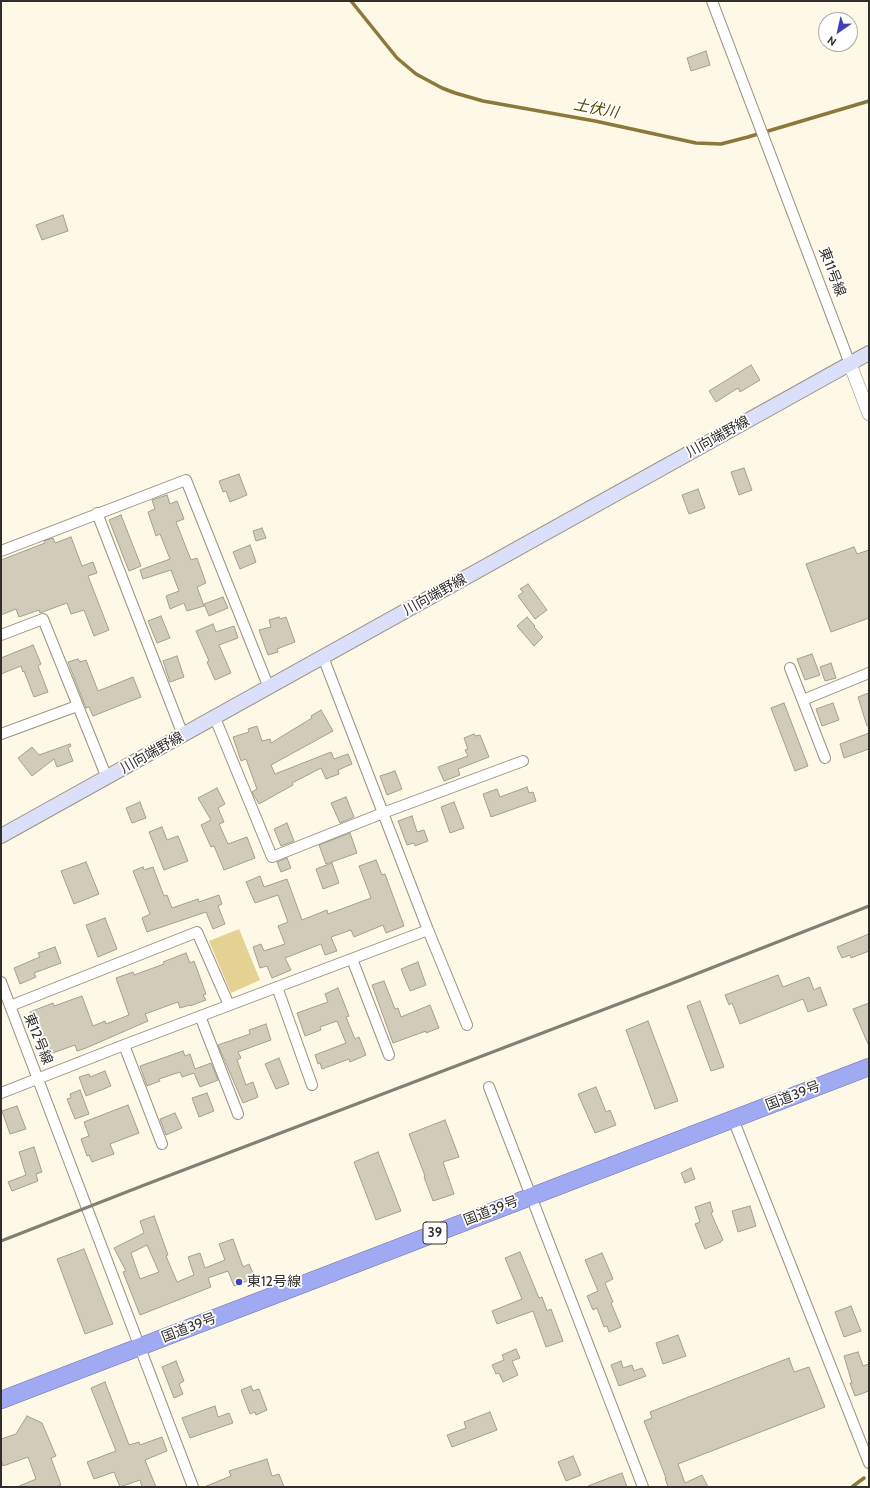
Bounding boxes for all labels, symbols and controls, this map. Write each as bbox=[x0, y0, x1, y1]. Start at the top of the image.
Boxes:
north arrow bbox=[818, 12, 858, 52]
text: N bbox=[825, 33, 839, 49]
water label: 土伏川 bbox=[572, 96, 620, 122]
street label: 東11号線 bbox=[815, 245, 849, 299]
street label: 川向端野線 bbox=[683, 413, 753, 461]
street label: 川向端野線 bbox=[400, 571, 470, 619]
street label: 川向端野線 bbox=[117, 729, 187, 777]
street label: 東12号線 bbox=[20, 1011, 56, 1067]
street label: 国道39号 bbox=[763, 1078, 823, 1114]
street label: 国道39号 bbox=[461, 1193, 521, 1229]
road number: 39 bbox=[423, 1222, 447, 1244]
place label: 東12号線 bbox=[247, 1274, 301, 1290]
marker: 東12号線 bbox=[234, 1277, 244, 1287]
street label: 国道39号 bbox=[159, 1310, 219, 1346]

